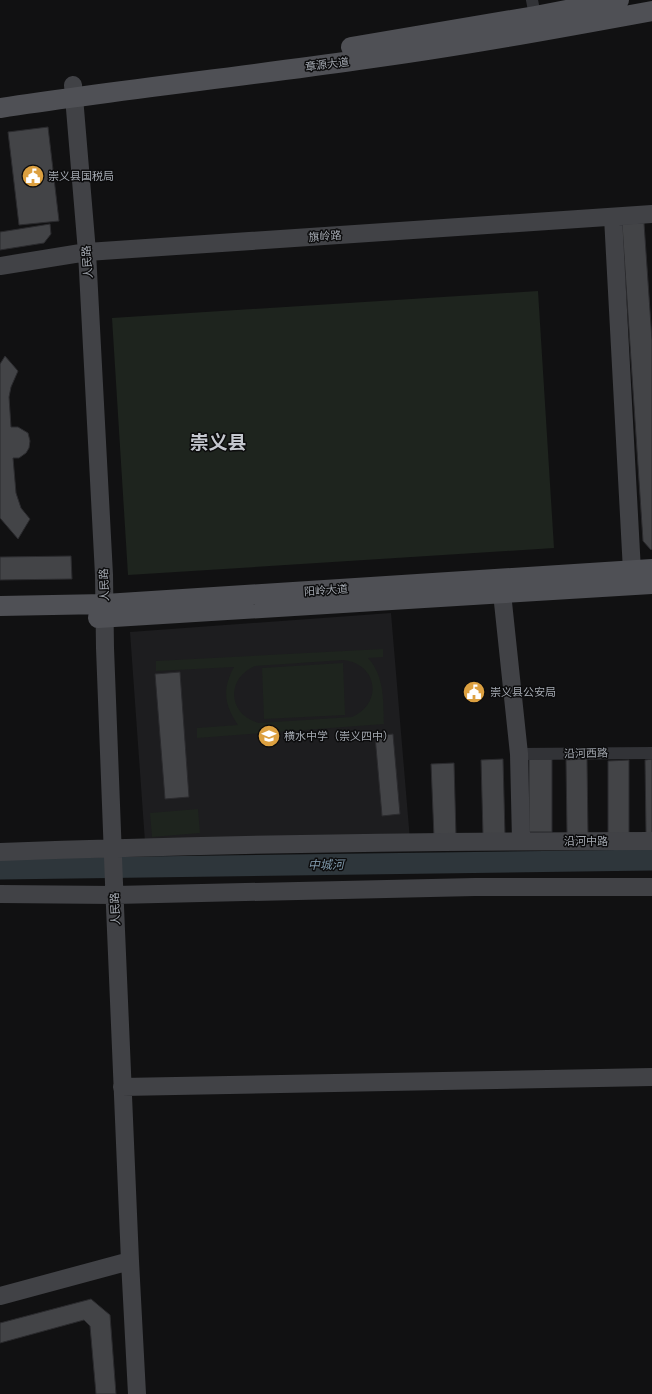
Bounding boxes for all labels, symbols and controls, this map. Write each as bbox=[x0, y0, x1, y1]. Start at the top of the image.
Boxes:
street label: 章源大道 bbox=[304, 55, 350, 73]
public building icon: 崇义县国税局 bbox=[20, 163, 46, 189]
place label: 崇义县国税局 bbox=[48, 170, 114, 182]
street label: 旗岭路 bbox=[308, 229, 342, 243]
street label: 人民路 bbox=[80, 245, 94, 279]
district label: 崇义县 bbox=[189, 431, 247, 453]
street label: 人民路 bbox=[97, 568, 111, 602]
street label: 阳岭大道 bbox=[304, 582, 348, 598]
public building icon: 崇义县公安局 bbox=[461, 679, 487, 705]
place label: 崇义县公安局 bbox=[490, 686, 556, 698]
school or university icon: 横水中学（崇义四中） bbox=[256, 723, 282, 749]
place label: 横水中学（崇义四中） bbox=[284, 730, 394, 742]
street label: 沿河西路 bbox=[564, 747, 608, 759]
street label: 沿河中路 bbox=[564, 835, 608, 847]
water label: 中城河 bbox=[308, 858, 346, 872]
street label: 人民路 bbox=[108, 892, 122, 926]

